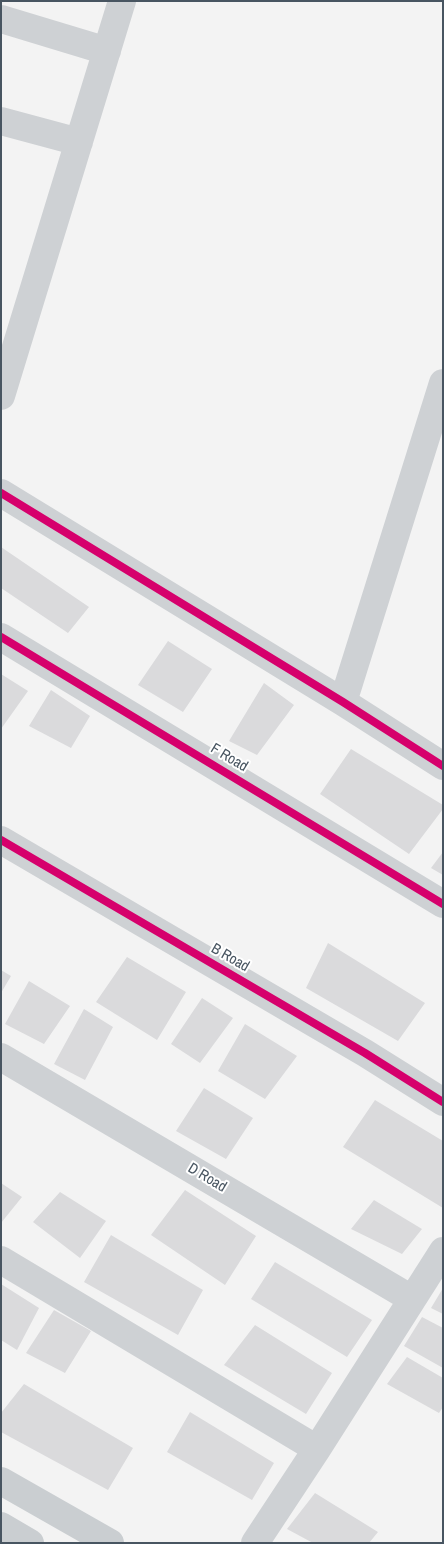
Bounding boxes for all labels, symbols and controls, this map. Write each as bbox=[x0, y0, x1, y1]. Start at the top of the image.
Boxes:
street label: F Road bbox=[207, 740, 251, 776]
street label: B Road bbox=[208, 940, 252, 976]
street label: D Road bbox=[184, 1160, 230, 1196]

